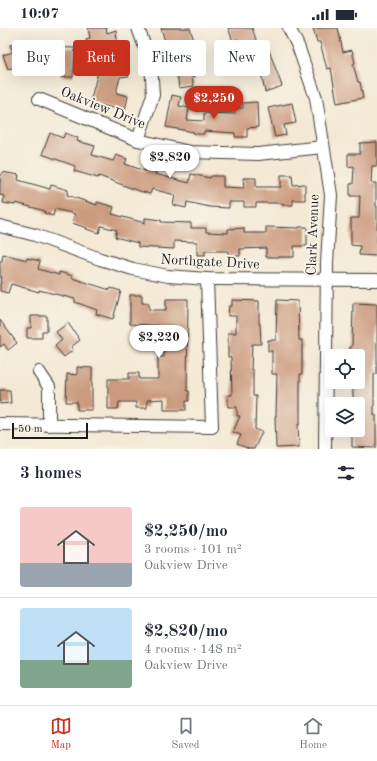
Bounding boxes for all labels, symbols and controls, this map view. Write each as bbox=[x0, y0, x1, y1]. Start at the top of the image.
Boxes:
text: 10:07 bbox=[20, 7, 59, 22]
chip: Buy bbox=[12, 40, 65, 76]
chip: Rent bbox=[73, 40, 130, 76]
chip: Filters bbox=[138, 40, 206, 76]
chip: New bbox=[214, 40, 270, 76]
street label: Oakview Drive bbox=[59, 85, 147, 131]
pin: $2,250 bbox=[181, 86, 247, 120]
text: $2,250 bbox=[193, 92, 235, 105]
pin: $2,820 bbox=[137, 145, 203, 179]
text: $2,820 bbox=[149, 151, 191, 164]
street label: Clark Avenue bbox=[305, 194, 321, 276]
street label: Northgate Drive bbox=[160, 252, 260, 272]
pin: $2,220 bbox=[126, 325, 192, 359]
text: $2,220 bbox=[138, 331, 180, 344]
map controls bbox=[325, 349, 365, 437]
button: locate bbox=[325, 349, 365, 389]
button: layers bbox=[325, 397, 365, 437]
scale bar bbox=[12, 421, 88, 440]
text: 50 m bbox=[18, 424, 43, 435]
icon: filters bbox=[335, 462, 357, 484]
text: 3 homes bbox=[20, 465, 82, 482]
icon: home bbox=[52, 523, 100, 571]
text: $2,250/mo bbox=[144, 523, 228, 540]
text: 3 rooms · 101 m² bbox=[144, 543, 242, 556]
text: Oakview Drive bbox=[144, 559, 228, 572]
text: $2,820/mo bbox=[144, 623, 228, 640]
icon: home bbox=[52, 624, 100, 672]
text: 4 rooms · 148 m² bbox=[144, 643, 242, 656]
text: Oakview Drive bbox=[144, 659, 228, 672]
tab: Map bbox=[50, 715, 72, 753]
tab: Saved bbox=[172, 715, 200, 753]
tab: Home bbox=[299, 715, 327, 753]

